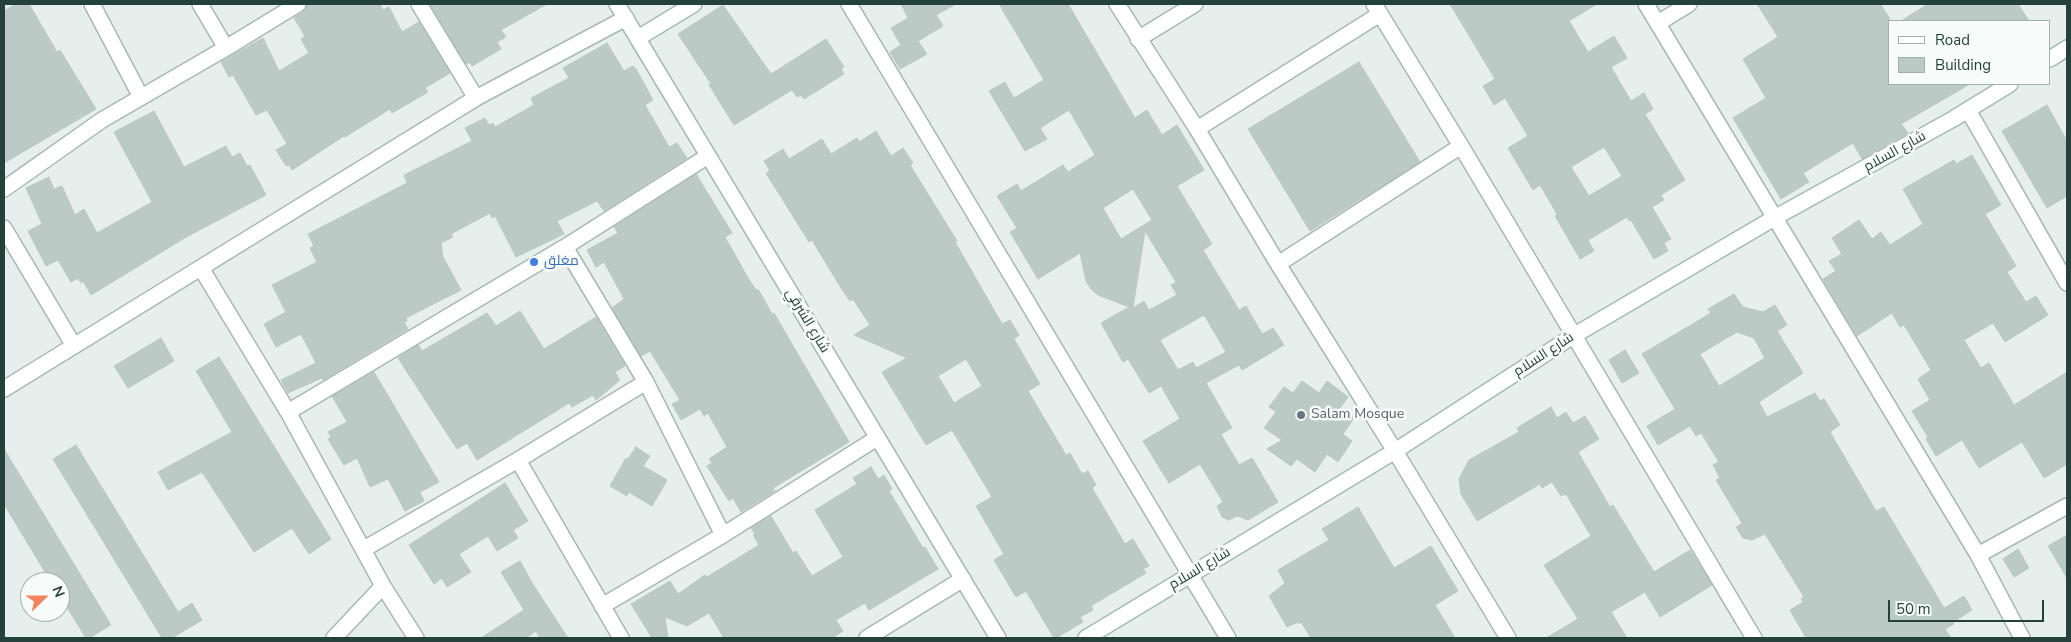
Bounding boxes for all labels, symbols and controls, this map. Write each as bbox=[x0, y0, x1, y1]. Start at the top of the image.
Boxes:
legend bbox=[1888, 20, 2051, 85]
text: Road bbox=[1935, 30, 1970, 50]
text: Building bbox=[1935, 55, 1991, 75]
street label: شارع السلام bbox=[1861, 128, 1929, 176]
place label: مغلق bbox=[544, 254, 579, 270]
marker: مغلق bbox=[528, 256, 540, 268]
street label: شارع الشرقي bbox=[781, 286, 833, 356]
street label: شارع السلام bbox=[1511, 329, 1577, 381]
place label: Salam Mosque bbox=[1311, 407, 1404, 423]
marker: Salam Mosque bbox=[1295, 409, 1307, 421]
street label: شارع السلام bbox=[1166, 544, 1234, 594]
north arrow bbox=[20, 572, 70, 622]
text: N bbox=[48, 583, 69, 600]
scale bar bbox=[1891, 590, 2047, 622]
text: 50 m bbox=[1896, 599, 1931, 619]

